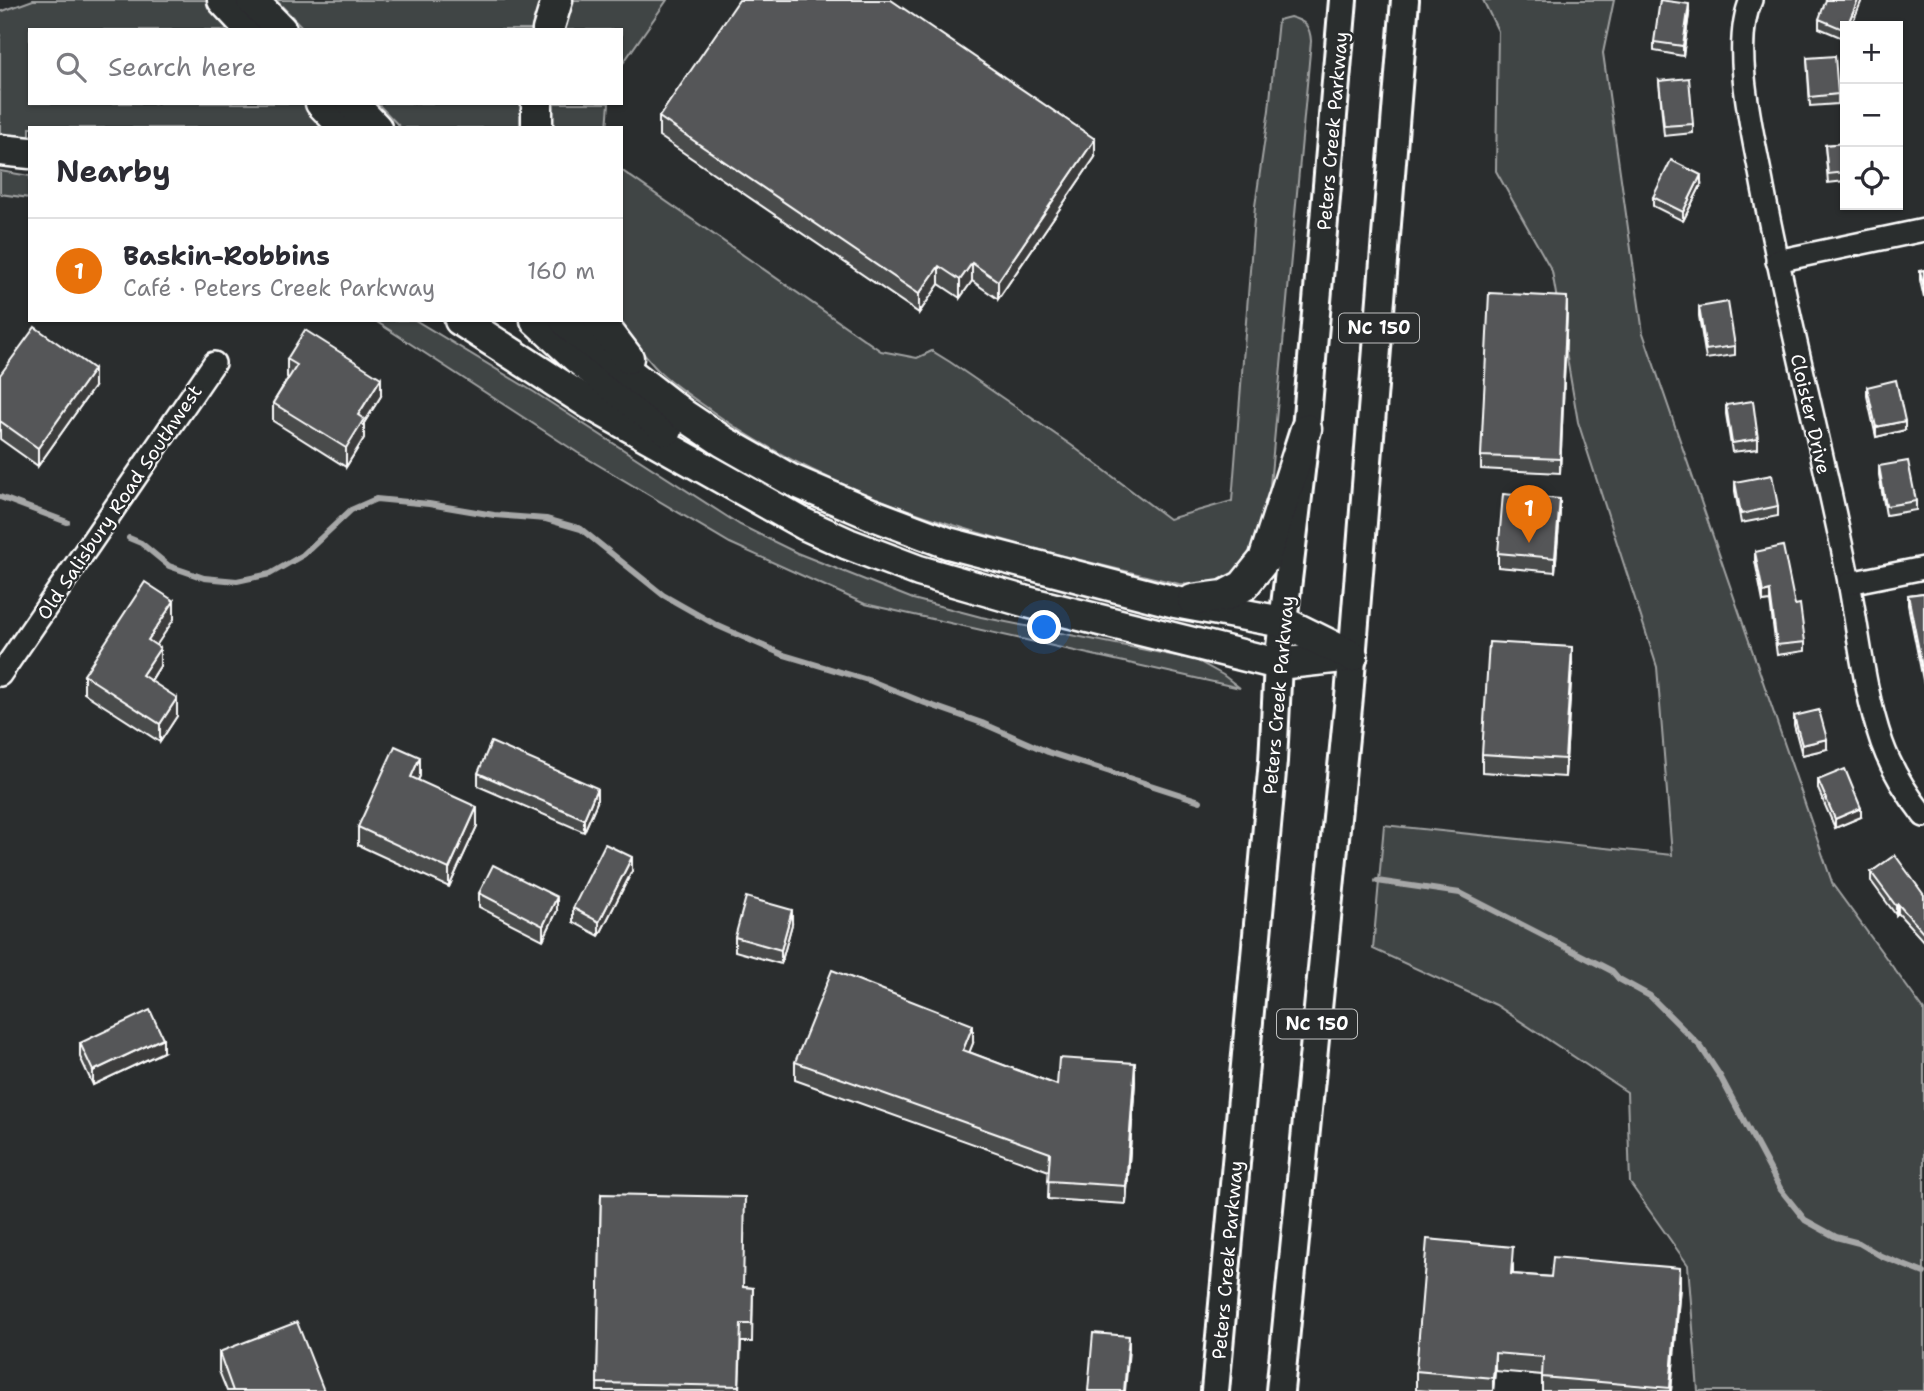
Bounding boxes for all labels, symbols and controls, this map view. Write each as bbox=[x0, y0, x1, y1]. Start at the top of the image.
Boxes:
map controls bbox=[1840, 21, 1903, 210]
button: + bbox=[1840, 21, 1903, 84]
search box bbox=[28, 28, 623, 105]
street label: Peters Creek Parkway bbox=[1311, 31, 1354, 232]
icon: search bbox=[52, 48, 90, 86]
text: Search here bbox=[108, 49, 257, 84]
button: − bbox=[1840, 84, 1903, 147]
button: locate bbox=[1840, 147, 1903, 210]
text: Nearby bbox=[56, 151, 171, 192]
text: Baskin-Robbins bbox=[123, 238, 330, 273]
text: 1 bbox=[74, 256, 84, 286]
text: 160 m bbox=[527, 256, 595, 286]
text: Café · Peters Creek Parkway bbox=[123, 273, 435, 303]
road number: NC 150 bbox=[1339, 314, 1419, 342]
street label: Cloister Drive bbox=[1785, 352, 1836, 477]
street label: Old Salisbury Road Southwest bbox=[31, 380, 208, 625]
pin: 1 bbox=[1506, 485, 1552, 543]
street label: Peters Creek Parkway bbox=[1257, 595, 1300, 796]
your location bbox=[1027, 610, 1061, 644]
road number: NC 150 bbox=[1277, 1009, 1357, 1038]
street label: Peters Creek Parkway bbox=[1206, 1160, 1249, 1361]

